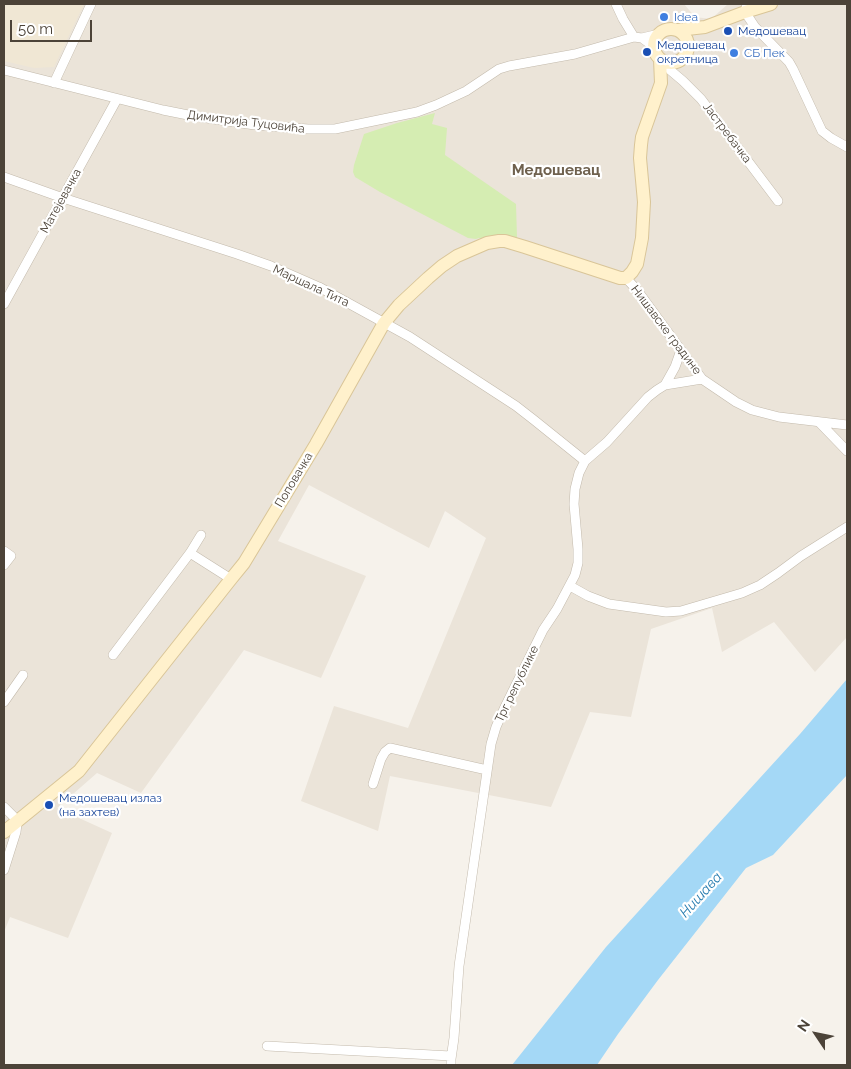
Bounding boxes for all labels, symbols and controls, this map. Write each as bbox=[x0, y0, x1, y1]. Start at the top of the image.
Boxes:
scale bar bbox=[12, 10, 95, 42]
place label: Idea bbox=[674, 10, 698, 24]
marker: Idea bbox=[658, 11, 670, 23]
text: 50 m bbox=[18, 20, 53, 38]
place label: Медошевац bbox=[738, 24, 806, 38]
marker: Медошевац bbox=[722, 25, 734, 37]
place label: Медошевац окретница bbox=[657, 38, 725, 66]
marker: Медошевац окретница bbox=[641, 46, 653, 58]
place label: СБ Пек bbox=[744, 46, 785, 60]
marker: СБ Пек bbox=[728, 47, 740, 59]
street label: Јастребачка bbox=[700, 100, 754, 166]
street label: Димитрија Туцовића bbox=[186, 108, 306, 136]
district label: Медошевац bbox=[512, 161, 600, 179]
street label: Матејевачка bbox=[37, 166, 85, 236]
street label: Маршала Тита bbox=[271, 262, 351, 310]
street label: Нишавске градине bbox=[628, 283, 704, 377]
street label: Поповачка bbox=[272, 450, 316, 510]
street label: Трг републике bbox=[492, 643, 542, 725]
place label: Медошевац излаз (на захтев) bbox=[59, 791, 162, 819]
marker: Медошевац излаз (на захтев) bbox=[43, 799, 55, 811]
water label: Нишава bbox=[676, 869, 726, 921]
north arrow bbox=[791, 1009, 841, 1059]
text: N bbox=[794, 1017, 813, 1035]

